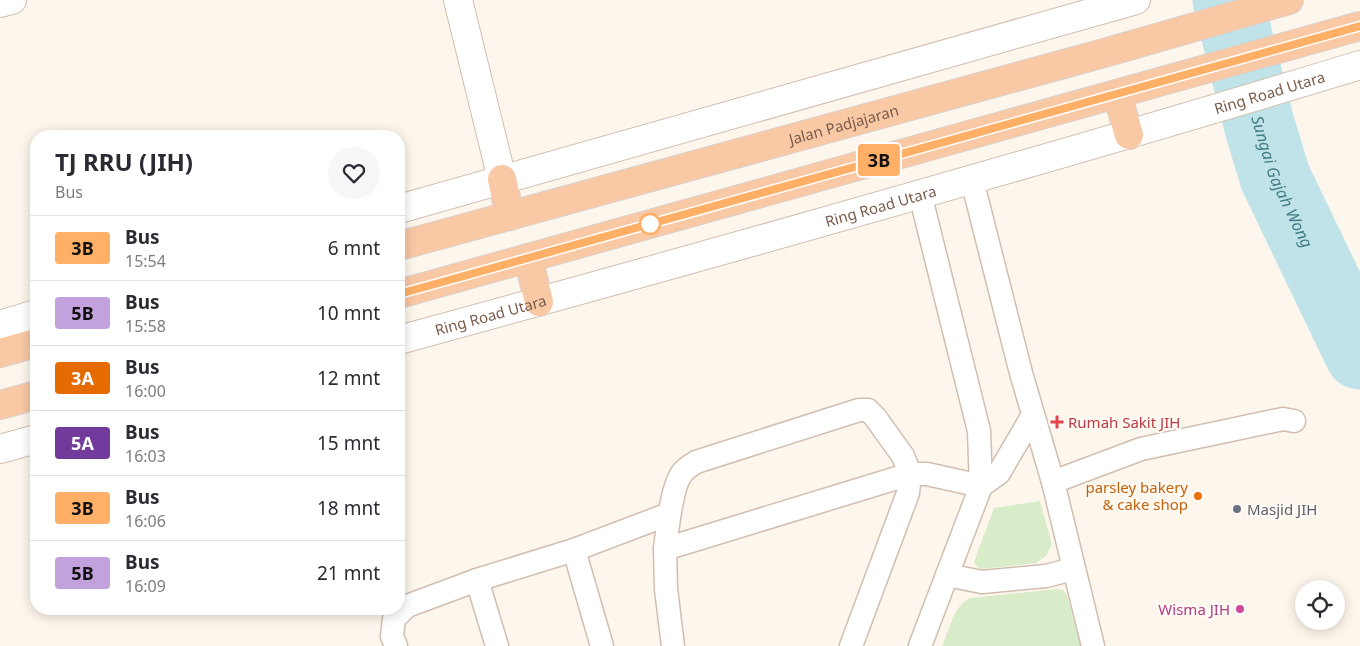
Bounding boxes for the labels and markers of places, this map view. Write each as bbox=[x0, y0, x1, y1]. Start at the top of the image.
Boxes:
unlabelled marker bbox=[639, 213, 661, 235]
place label: Rumah Sakit JIH bbox=[1068, 412, 1180, 432]
marker: Rumah Sakit JIH bbox=[1050, 415, 1064, 429]
place label: parsley bakery & cake shop bbox=[1085, 477, 1188, 514]
marker: parsley bakery & cake shop bbox=[1192, 490, 1204, 502]
place label: Masjid JIH bbox=[1247, 499, 1317, 519]
marker: Masjid JIH bbox=[1231, 503, 1243, 515]
place label: Wisma JIH bbox=[1158, 599, 1230, 619]
marker: Wisma JIH bbox=[1234, 603, 1246, 615]

